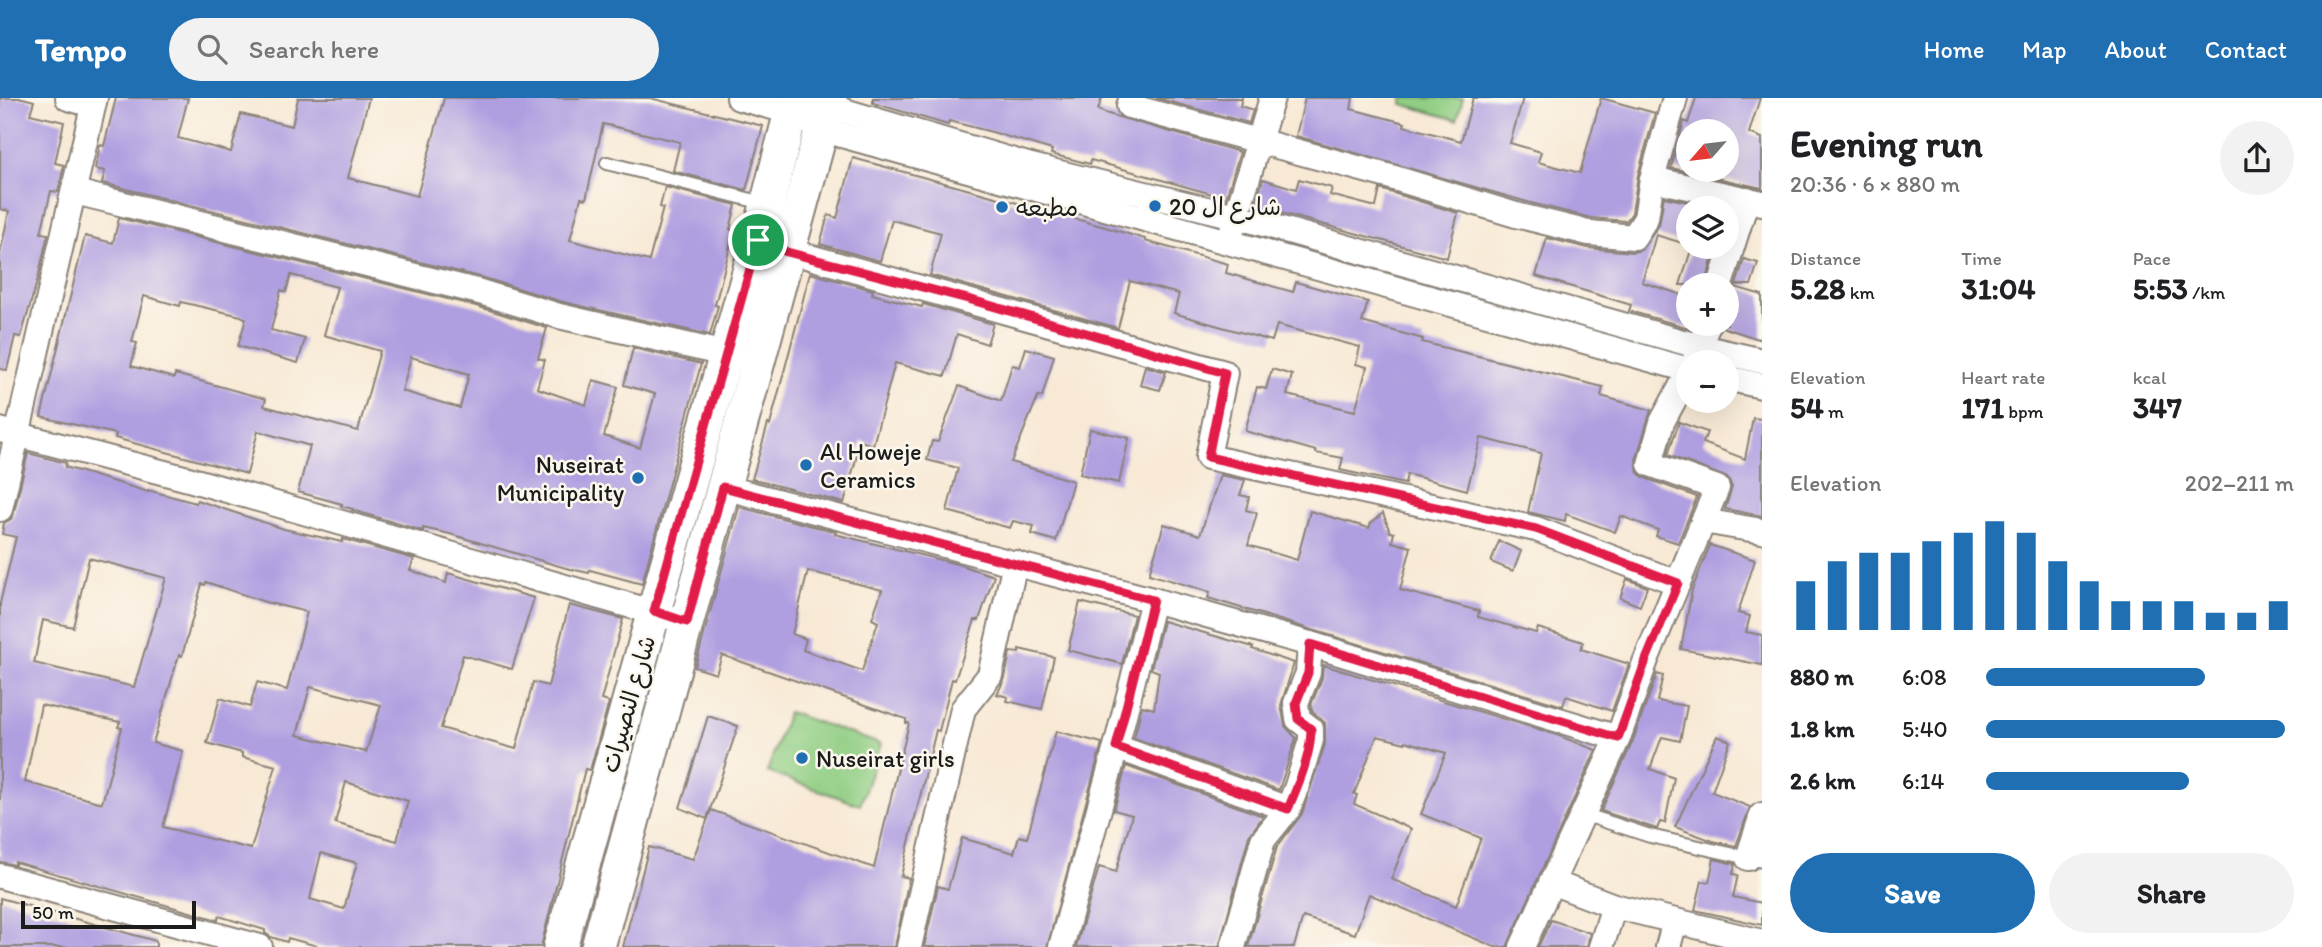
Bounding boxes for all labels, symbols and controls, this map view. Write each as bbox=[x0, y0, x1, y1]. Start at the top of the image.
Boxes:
search box bbox=[169, 18, 659, 81]
text: Tempo bbox=[35, 30, 127, 69]
icon: search bbox=[193, 30, 231, 68]
text: Search here bbox=[249, 33, 379, 65]
text: Home bbox=[1924, 35, 1984, 64]
text: Map bbox=[2022, 35, 2066, 64]
text: About bbox=[2104, 35, 2167, 64]
text: Contact bbox=[2205, 35, 2287, 64]
north arrow bbox=[1676, 119, 1740, 182]
map controls bbox=[1676, 119, 1739, 413]
text: Evening run bbox=[1790, 121, 1983, 167]
button: share bbox=[2220, 121, 2294, 195]
text: 20:36 · 6 × 880 m bbox=[1790, 170, 1960, 198]
place label: شارع ال 20 bbox=[1169, 192, 1281, 224]
place label: مطبعه bbox=[1016, 193, 1078, 222]
button: layers bbox=[1676, 196, 1739, 259]
marker: شارع ال 20 bbox=[1147, 198, 1163, 214]
marker: مطبعه bbox=[994, 199, 1010, 215]
pin bbox=[728, 210, 788, 270]
icon: arrive bbox=[739, 221, 777, 259]
text: Distance bbox=[1790, 247, 1861, 270]
text: Time bbox=[1961, 247, 2002, 270]
text: Pace bbox=[2133, 247, 2171, 270]
text: 5.28 bbox=[1790, 270, 1845, 307]
text: 31:04 bbox=[1961, 270, 2035, 307]
text: 5:53 bbox=[2133, 270, 2188, 307]
button: + bbox=[1676, 273, 1739, 336]
text: km bbox=[1845, 281, 1875, 304]
text: /km bbox=[2188, 281, 2225, 304]
button: − bbox=[1676, 350, 1739, 413]
text: Elevation bbox=[1790, 366, 1866, 389]
text: Heart rate bbox=[1961, 366, 2045, 389]
text: kcal bbox=[2133, 366, 2166, 389]
text: 54 bbox=[1790, 389, 1824, 426]
text: 171 bbox=[1961, 389, 2004, 426]
text: 347 bbox=[2133, 389, 2182, 426]
text: m bbox=[1824, 400, 1844, 423]
text: bpm bbox=[2004, 400, 2044, 423]
place label: Al Howeje Ceramics bbox=[820, 437, 922, 494]
place label: Nuseirat Municipality bbox=[497, 450, 625, 507]
marker: Al Howeje Ceramics bbox=[798, 457, 814, 473]
text: Elevation bbox=[1790, 469, 1881, 497]
text: 202–211 m bbox=[2185, 469, 2294, 497]
marker: Nuseirat Municipality bbox=[630, 470, 646, 486]
street label: شارع النصيرات bbox=[595, 632, 664, 777]
text: 880 m bbox=[1790, 663, 1854, 691]
text: 6:08 bbox=[1902, 663, 1947, 691]
text: 1.8 km bbox=[1790, 715, 1855, 743]
text: 5:40 bbox=[1902, 715, 1948, 743]
place label: Nuseirat girls bbox=[816, 744, 955, 773]
marker: Nuseirat girls bbox=[794, 750, 810, 766]
text: 2.6 km bbox=[1790, 767, 1856, 795]
text: 6:14 bbox=[1902, 767, 1944, 795]
button: Save bbox=[1790, 853, 2035, 933]
button: Share bbox=[2049, 853, 2294, 933]
scale bar bbox=[21, 898, 196, 930]
text: 50 m bbox=[32, 901, 74, 924]

